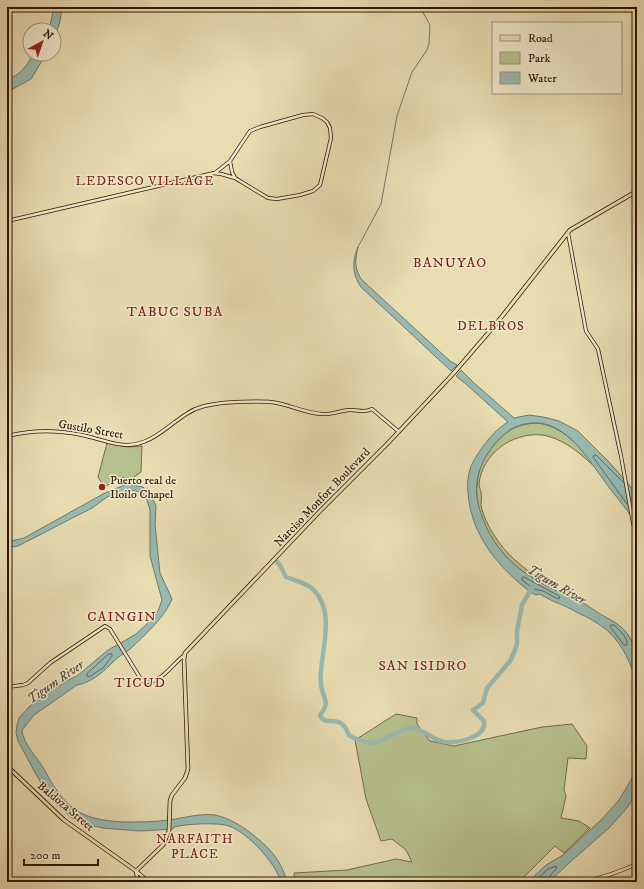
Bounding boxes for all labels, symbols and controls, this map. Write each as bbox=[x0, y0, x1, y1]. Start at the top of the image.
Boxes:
north arrow bbox=[22, 22, 62, 62]
legend bbox=[492, 22, 622, 94]
text: N bbox=[40, 27, 56, 43]
text: Road bbox=[528, 31, 553, 46]
text: Park bbox=[528, 51, 550, 66]
text: Water bbox=[527, 71, 557, 86]
district label: LEDESCO VILLAGE bbox=[76, 173, 214, 189]
district label: BANUYAO bbox=[413, 254, 487, 272]
district label: TABUC SUBA bbox=[127, 303, 224, 321]
district label: DELBROS bbox=[457, 318, 525, 334]
street label: Gustilo Street bbox=[57, 416, 125, 443]
street label: Narciso Monfort Boulevard bbox=[271, 445, 373, 550]
place label: Puerto real de Iloilo Chapel bbox=[110, 473, 176, 502]
marker: Puerto real de Iloilo Chapel bbox=[97, 482, 107, 492]
water label: Tigum River bbox=[524, 562, 590, 609]
district label: CAINGIN bbox=[87, 608, 157, 626]
water label: Tigum River bbox=[24, 656, 88, 707]
district label: SAN ISIDRO bbox=[378, 657, 468, 675]
district label: TICUD bbox=[114, 674, 166, 692]
street label: Baldoza Street bbox=[34, 778, 97, 835]
district label: NARFAITH PLACE bbox=[156, 831, 234, 862]
scale bar bbox=[24, 841, 98, 867]
text: 200 m bbox=[30, 848, 60, 863]

